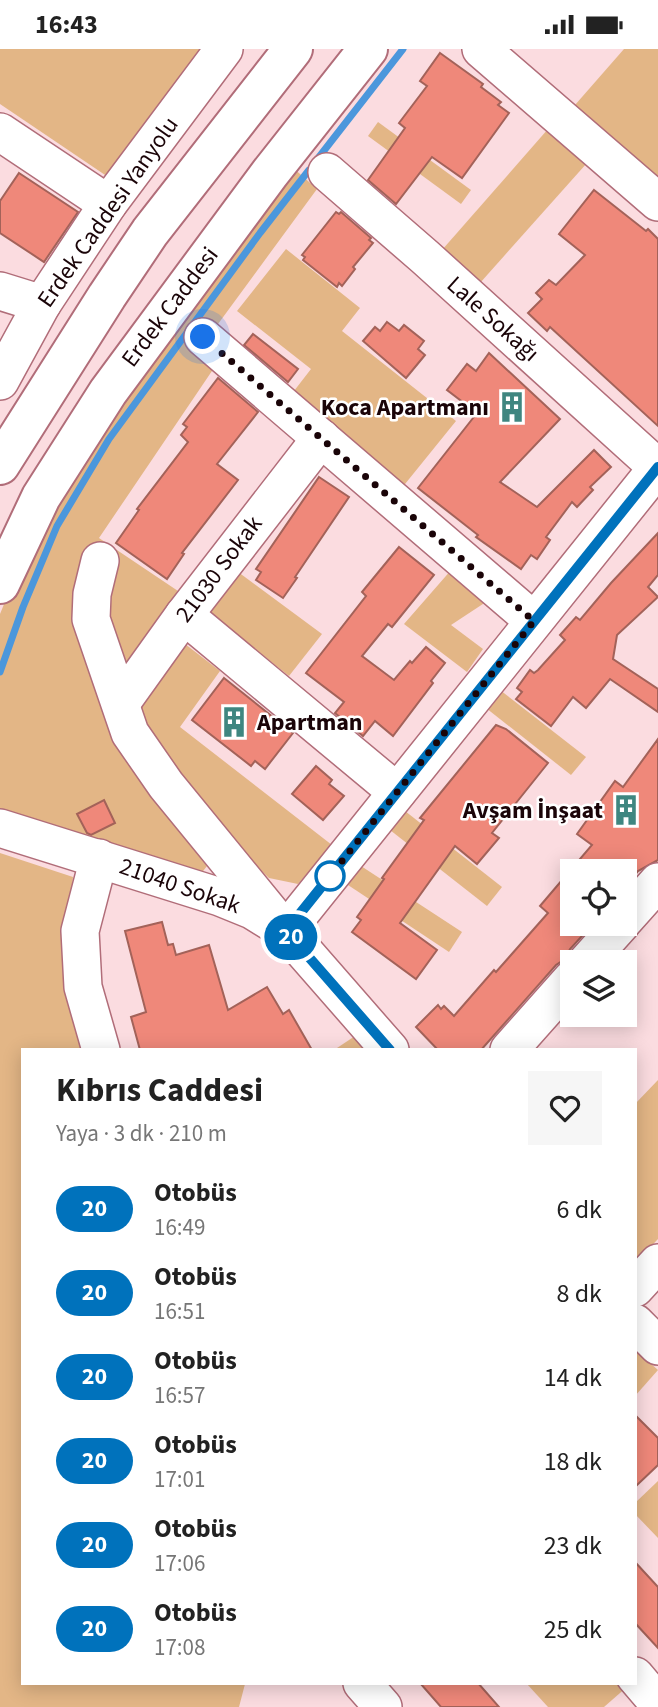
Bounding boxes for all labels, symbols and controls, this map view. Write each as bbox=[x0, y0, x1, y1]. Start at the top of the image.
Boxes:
text: 16:43 bbox=[35, 6, 98, 43]
street label: Erdek Caddesi Yanyolu bbox=[31, 111, 185, 313]
street label: Erdek Caddesi bbox=[115, 241, 225, 373]
street label: Lale Sokağı bbox=[439, 268, 547, 370]
your location bbox=[185, 319, 220, 354]
place label: Koca Apartmanı bbox=[321, 390, 489, 425]
building icon: Koca Apartmanı bbox=[495, 390, 529, 424]
street label: 21030 Sokak bbox=[167, 508, 271, 630]
building icon: Apartman bbox=[217, 705, 251, 739]
place label: Apartman bbox=[256, 705, 363, 740]
place label: Avşam İnşaat bbox=[462, 793, 603, 828]
building icon: Avşam İnşaat bbox=[609, 793, 643, 827]
street label: 21040 Sokak bbox=[115, 849, 245, 923]
map controls bbox=[560, 859, 637, 1027]
button: locate bbox=[560, 859, 637, 936]
unlabelled marker bbox=[315, 861, 345, 891]
line badge: 20 bbox=[260, 914, 322, 960]
text: 20 bbox=[278, 919, 304, 954]
button: layers bbox=[560, 950, 637, 1027]
text: Kıbrıs Caddesi bbox=[56, 1067, 263, 1114]
button: heart bbox=[528, 1071, 602, 1145]
text: Yaya · 3 dk · 210 m bbox=[56, 1117, 227, 1150]
text: Otobüs bbox=[154, 1174, 237, 1211]
text: 20 bbox=[82, 1191, 107, 1226]
text: 6 dk bbox=[557, 1191, 602, 1228]
text: 16:49 bbox=[154, 1211, 205, 1244]
text: Otobüs bbox=[154, 1258, 237, 1295]
text: 20 bbox=[82, 1275, 107, 1310]
text: 8 dk bbox=[557, 1275, 602, 1312]
text: 16:51 bbox=[154, 1295, 205, 1328]
text: Otobüs bbox=[154, 1342, 237, 1379]
text: 20 bbox=[82, 1359, 107, 1394]
text: 14 dk bbox=[544, 1359, 602, 1396]
text: 16:57 bbox=[154, 1379, 205, 1412]
text: Otobüs bbox=[154, 1426, 237, 1463]
text: 20 bbox=[82, 1443, 107, 1478]
text: 18 dk bbox=[544, 1443, 602, 1480]
text: 17:01 bbox=[154, 1463, 205, 1496]
text: Otobüs bbox=[154, 1510, 237, 1547]
text: 20 bbox=[82, 1527, 107, 1562]
text: 23 dk bbox=[544, 1527, 602, 1564]
text: 17:06 bbox=[154, 1547, 205, 1580]
text: Otobüs bbox=[154, 1594, 237, 1631]
text: 20 bbox=[82, 1611, 107, 1646]
text: 25 dk bbox=[544, 1611, 602, 1648]
text: 17:08 bbox=[154, 1631, 205, 1664]

